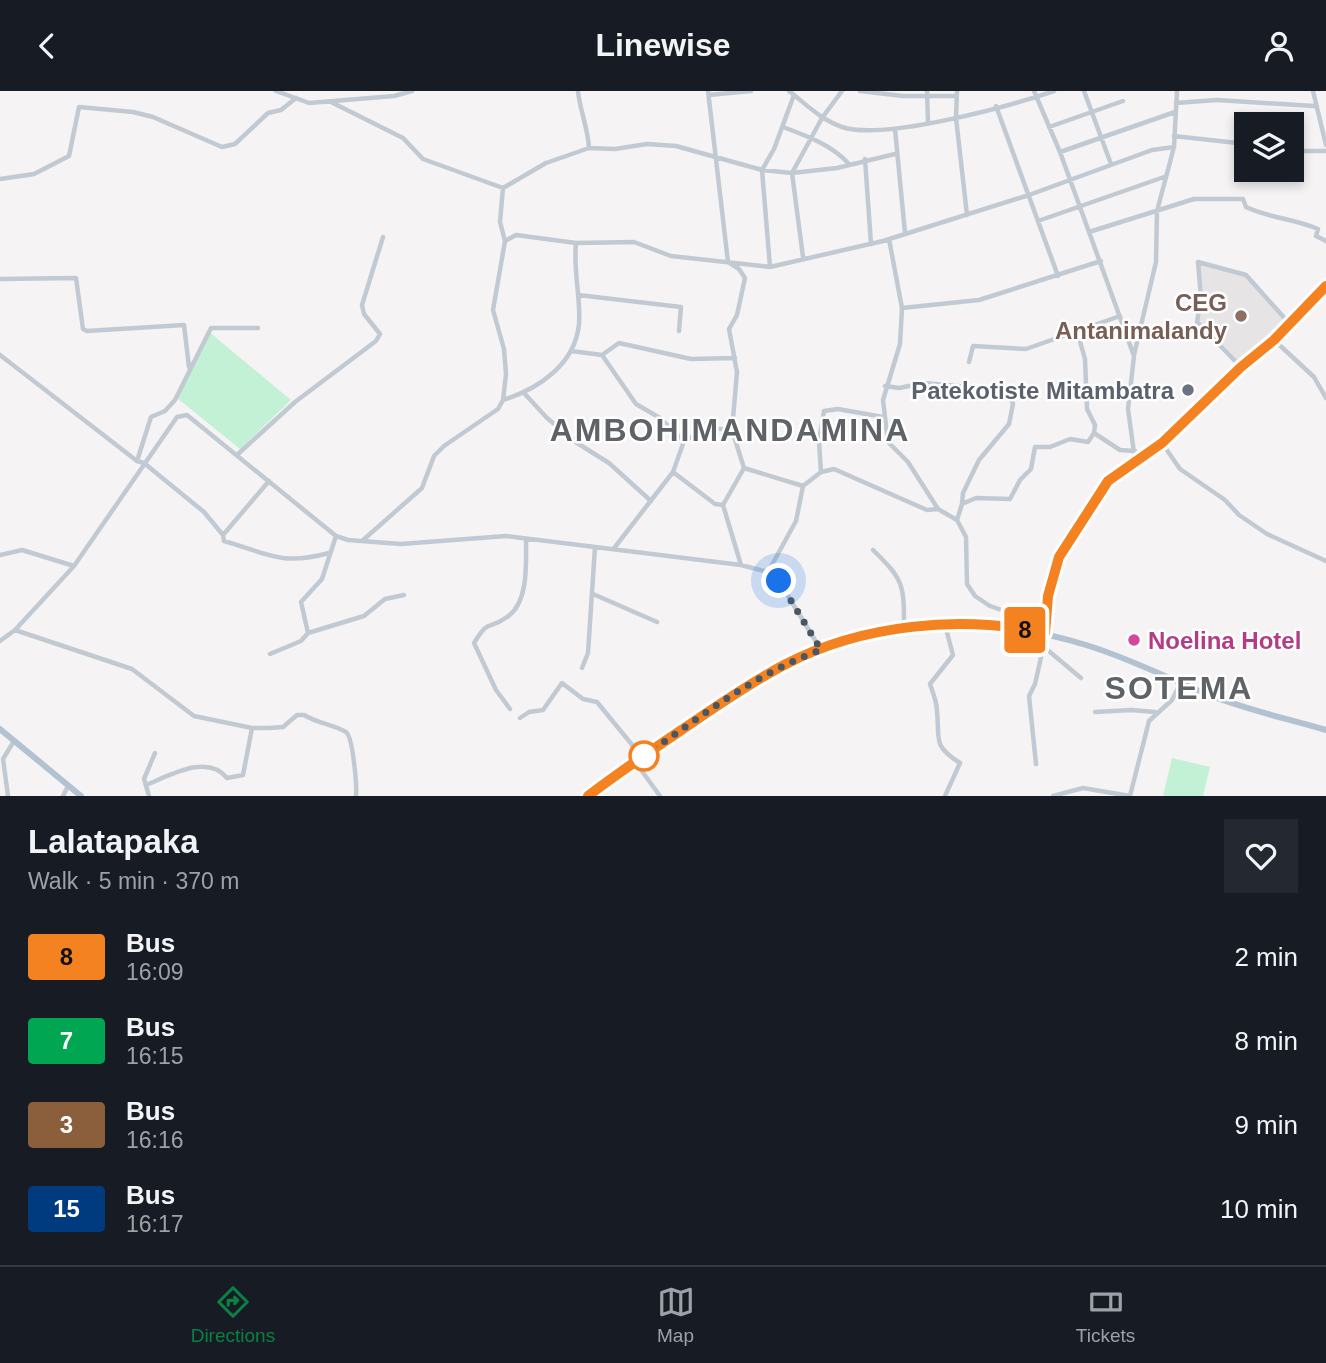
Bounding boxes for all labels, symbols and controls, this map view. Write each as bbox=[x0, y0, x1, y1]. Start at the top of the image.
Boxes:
icon: back bbox=[28, 27, 66, 65]
text: Linewise bbox=[595, 27, 731, 63]
icon: person bbox=[1260, 27, 1298, 65]
map controls bbox=[1234, 112, 1304, 182]
button: layers bbox=[1234, 112, 1304, 182]
place label: CEG Antanimalandy bbox=[1055, 289, 1228, 344]
marker: CEG Antanimalandy bbox=[1233, 308, 1249, 324]
place label: Patekotiste Mitambatra bbox=[911, 377, 1175, 404]
marker: Patekotiste Mitambatra bbox=[1180, 382, 1196, 398]
district label: AMBOHIMANDAMINA bbox=[550, 412, 910, 448]
your location bbox=[761, 563, 796, 598]
line badge: 8 bbox=[1002, 607, 1048, 653]
text: 8 bbox=[1018, 616, 1032, 643]
place label: Noelina Hotel bbox=[1148, 627, 1301, 654]
marker: Noelina Hotel bbox=[1126, 632, 1142, 648]
district label: SOTEMA bbox=[1105, 670, 1253, 706]
unlabelled marker bbox=[629, 741, 659, 771]
button: heart bbox=[1224, 819, 1298, 893]
text: Lalatapaka bbox=[28, 823, 199, 860]
text: Walk · 5 min · 370 m bbox=[28, 868, 239, 894]
text: Bus bbox=[126, 928, 175, 958]
text: 2 min bbox=[1234, 942, 1298, 972]
text: 8 bbox=[60, 943, 73, 970]
text: 16:09 bbox=[126, 959, 184, 985]
text: Bus bbox=[126, 1012, 175, 1042]
text: 8 min bbox=[1234, 1026, 1298, 1056]
text: 7 bbox=[60, 1027, 73, 1054]
text: 16:15 bbox=[126, 1043, 184, 1069]
text: Bus bbox=[126, 1096, 175, 1126]
text: 9 min bbox=[1234, 1110, 1298, 1140]
text: 3 bbox=[60, 1111, 73, 1138]
text: 16:16 bbox=[126, 1127, 184, 1153]
text: Bus bbox=[126, 1180, 175, 1210]
text: 10 min bbox=[1220, 1194, 1298, 1224]
text: 15 bbox=[53, 1195, 80, 1222]
text: 16:17 bbox=[126, 1211, 184, 1237]
tab: Directions bbox=[191, 1283, 275, 1347]
tab: Map bbox=[657, 1283, 695, 1347]
tab: Tickets bbox=[1076, 1283, 1135, 1347]

